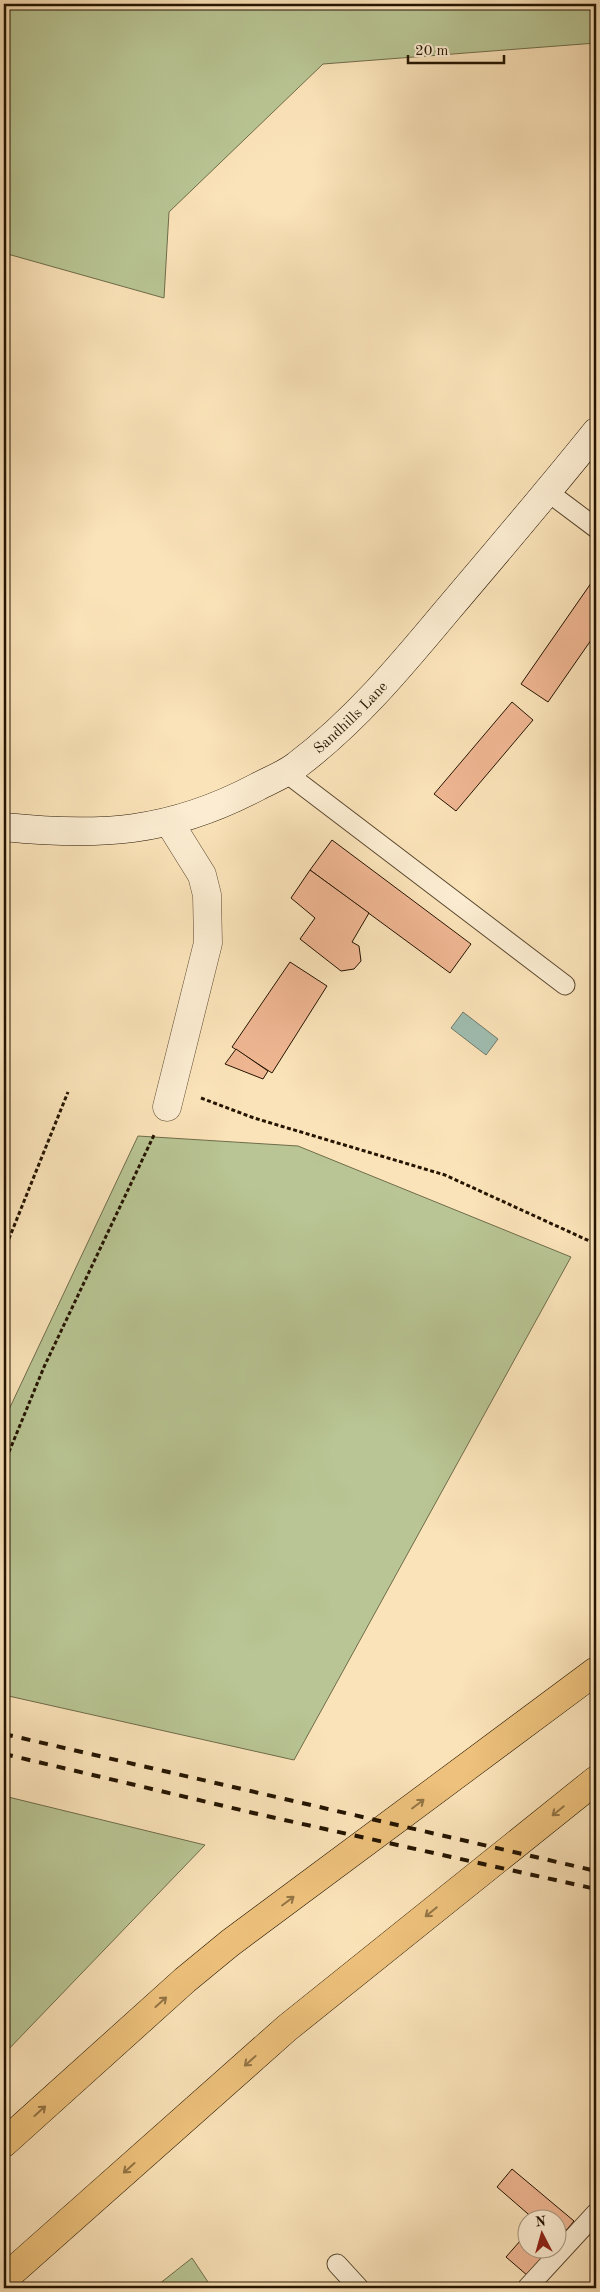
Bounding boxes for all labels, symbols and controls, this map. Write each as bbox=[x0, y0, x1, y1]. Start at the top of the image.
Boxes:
scale bar bbox=[408, 32, 504, 64]
text: 20 m bbox=[415, 44, 449, 59]
street label: Sandhills Lane bbox=[312, 679, 391, 757]
one-way arrow bbox=[411, 1798, 424, 1809]
one-way arrow bbox=[552, 1805, 565, 1816]
one-way arrow bbox=[281, 1895, 294, 1906]
one-way arrow bbox=[425, 1907, 438, 1918]
one-way arrow bbox=[154, 1996, 167, 2008]
one-way arrow bbox=[244, 2055, 257, 2066]
one-way arrow bbox=[33, 2105, 46, 2116]
one-way arrow bbox=[122, 2163, 135, 2174]
north arrow bbox=[518, 2210, 568, 2260]
text: N bbox=[535, 2215, 547, 2230]

